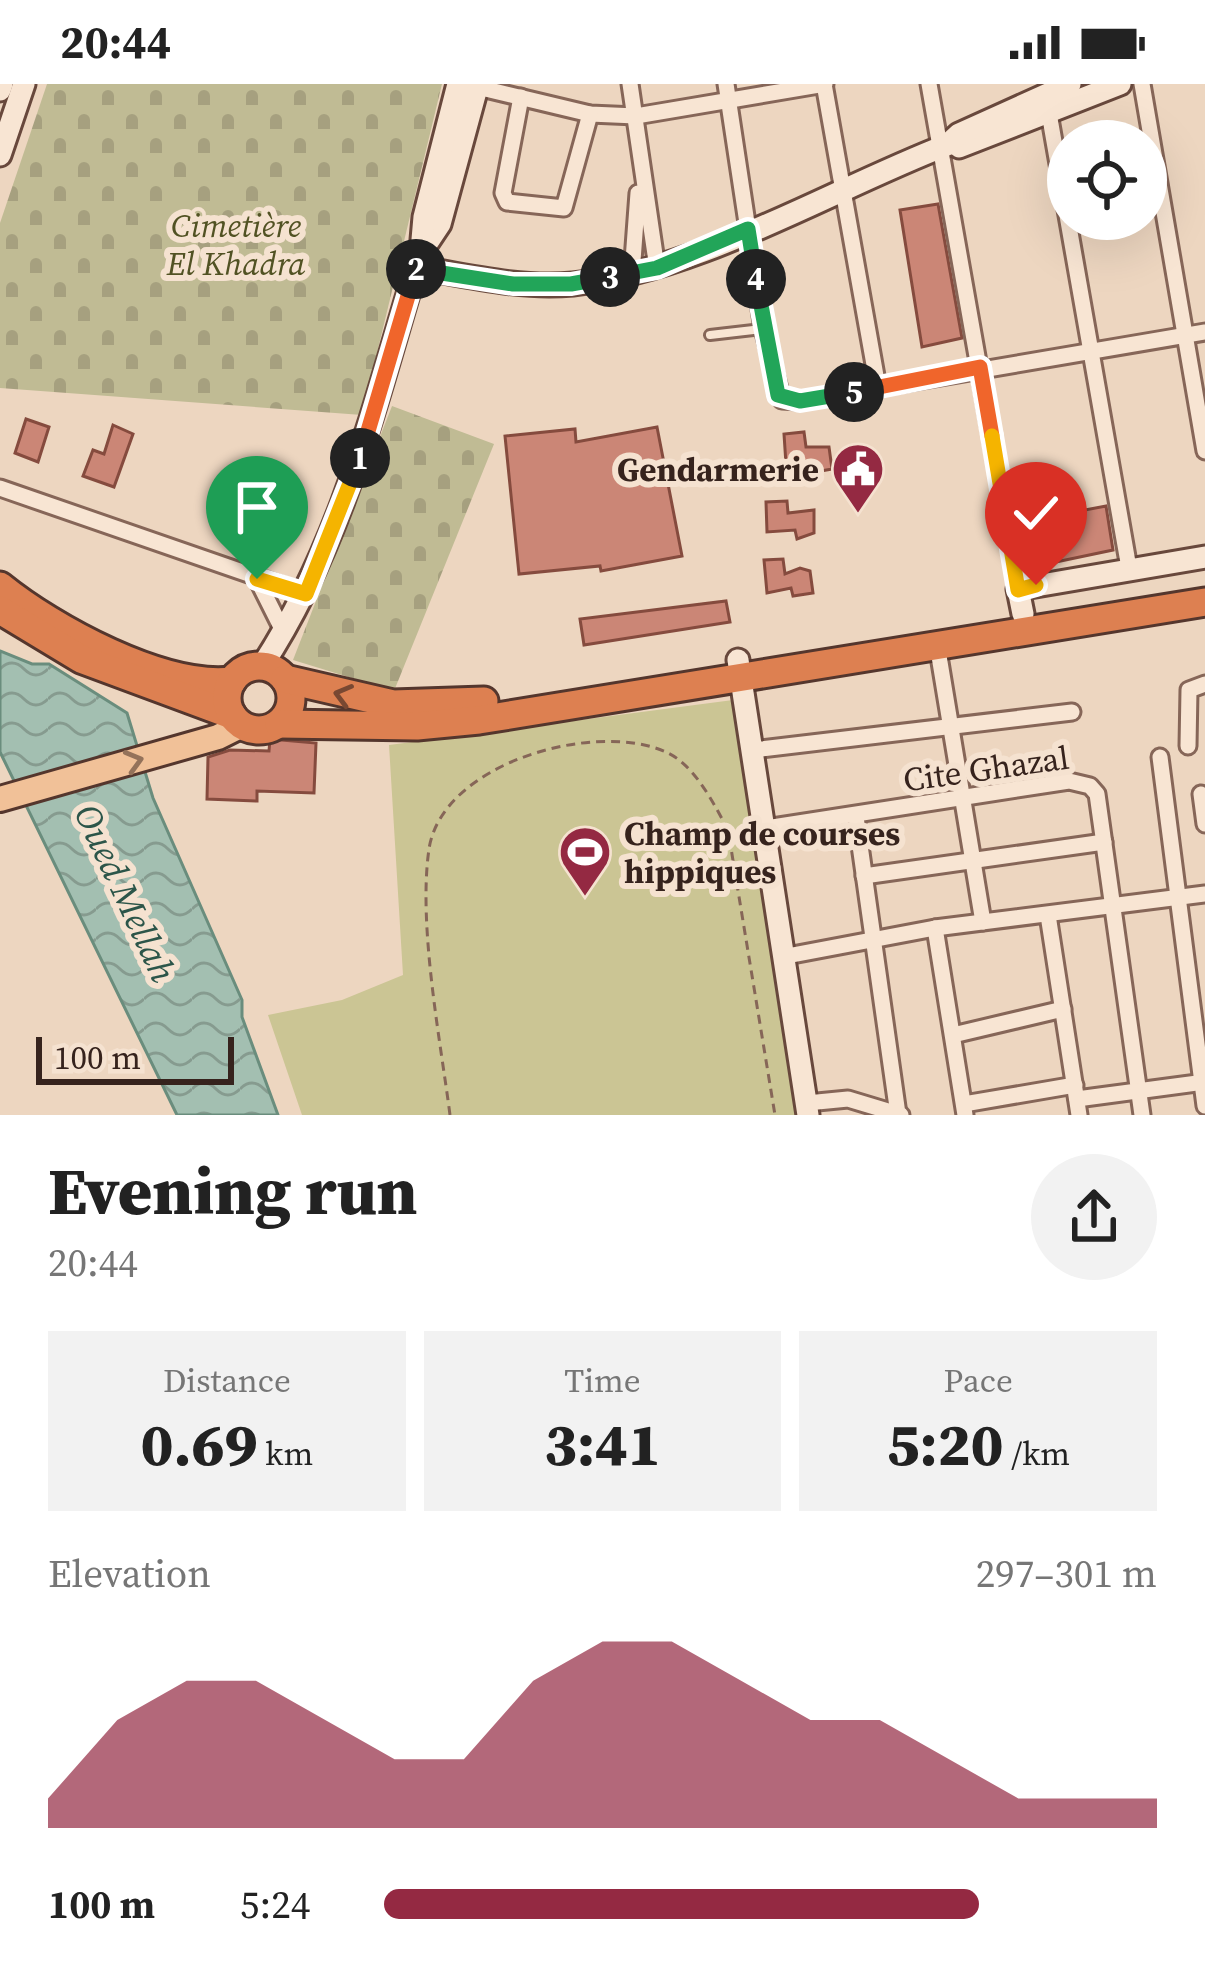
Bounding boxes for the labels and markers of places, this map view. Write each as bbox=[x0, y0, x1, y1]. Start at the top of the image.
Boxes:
pin: 2 bbox=[386, 239, 446, 299]
pin: 3 bbox=[580, 247, 640, 307]
pin: 4 bbox=[726, 249, 786, 309]
pin: 5 bbox=[824, 362, 884, 422]
pin: 1 bbox=[330, 428, 390, 488]
public building icon: Gendarmerie bbox=[830, 441, 886, 515]
place label: Gendarmerie bbox=[617, 447, 819, 492]
pin bbox=[206, 456, 308, 579]
pin bbox=[985, 462, 1087, 585]
place label: Champ de courses hippiques bbox=[624, 811, 900, 894]
sports icon: Champ de courses hippiques bbox=[557, 824, 613, 898]

